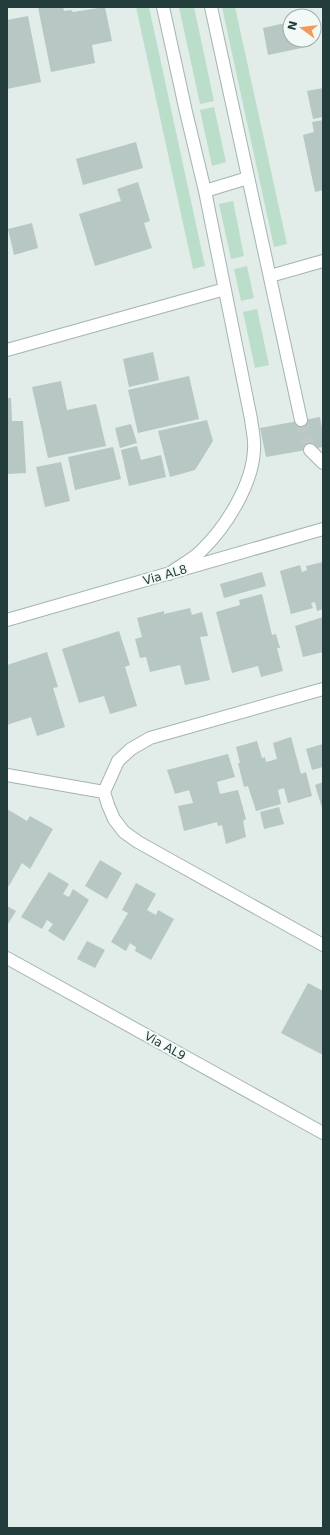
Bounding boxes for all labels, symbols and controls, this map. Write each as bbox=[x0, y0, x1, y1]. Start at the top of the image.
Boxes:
north arrow bbox=[282, 8, 322, 48]
text: N bbox=[285, 19, 300, 32]
street label: Via AL8 bbox=[141, 562, 189, 588]
street label: Via AL9 bbox=[142, 1029, 188, 1063]

